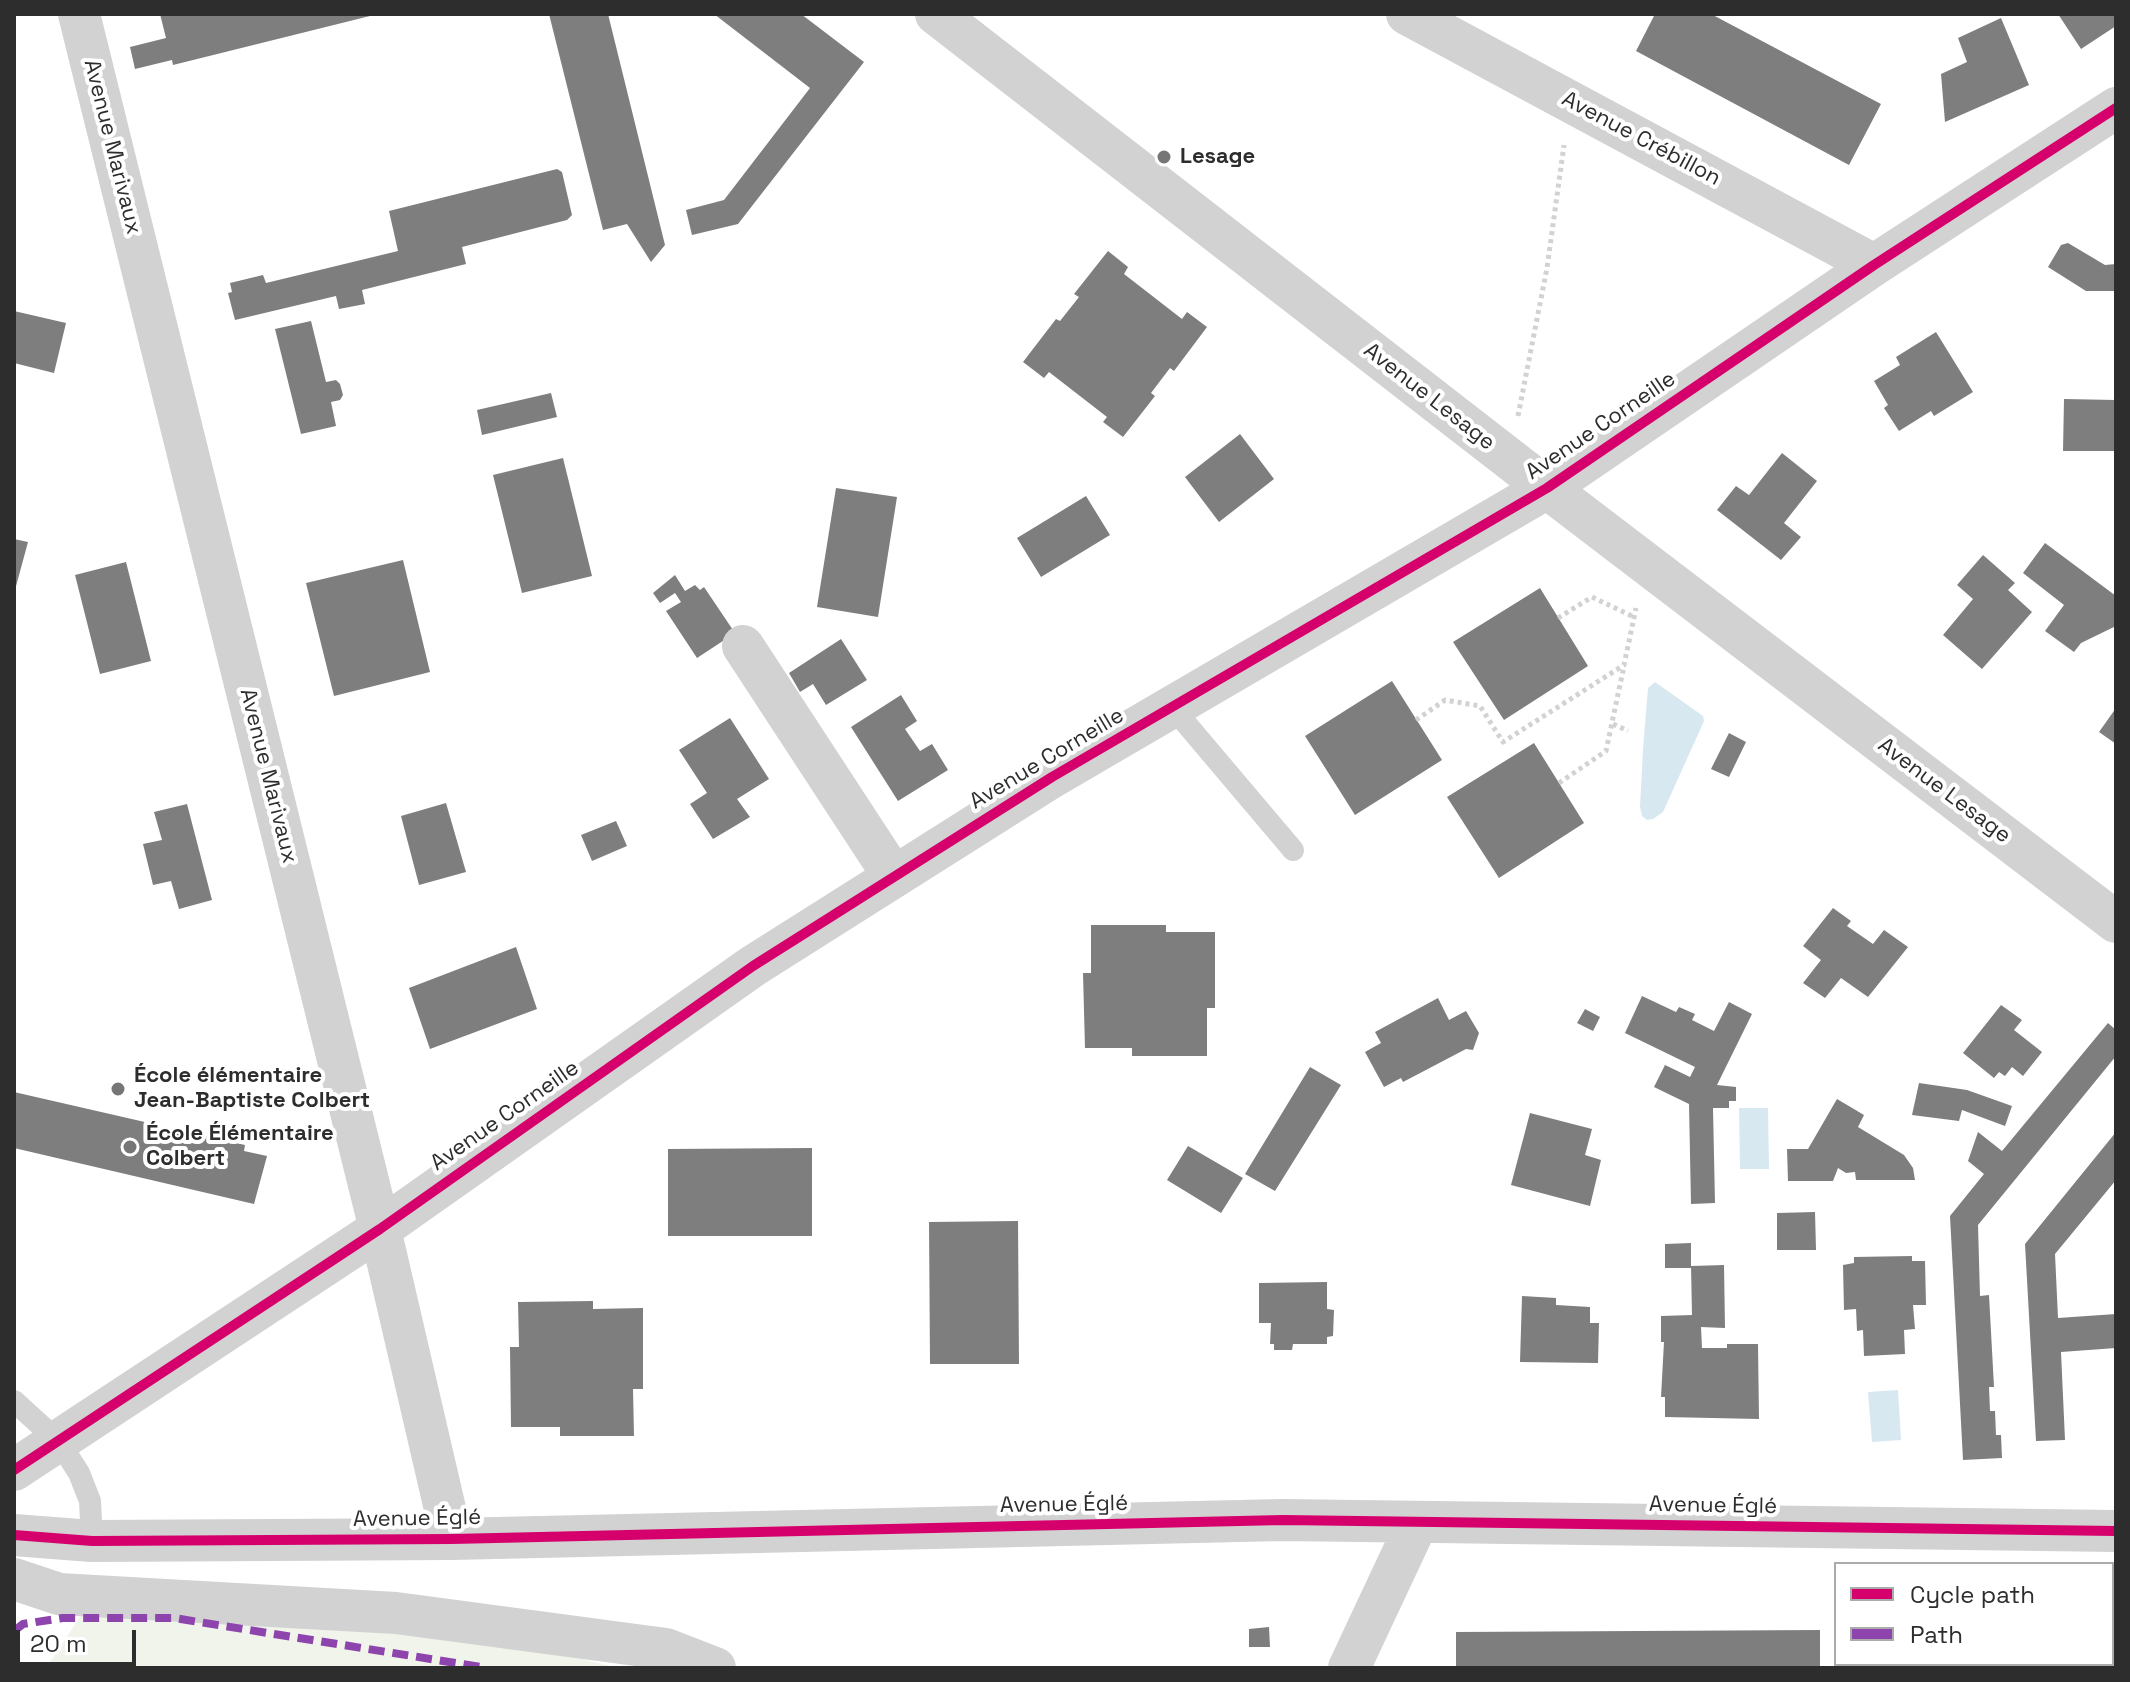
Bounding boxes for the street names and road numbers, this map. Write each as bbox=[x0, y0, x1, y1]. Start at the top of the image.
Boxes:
street label: Avenue Marivaux bbox=[78, 57, 146, 237]
street label: Avenue Crébillon bbox=[1557, 86, 1725, 192]
street label: Avenue Lesage bbox=[1358, 338, 1500, 456]
street label: Avenue Corneille bbox=[1521, 366, 1681, 486]
street label: Avenue Marivaux bbox=[234, 686, 302, 866]
street label: Avenue Corneille bbox=[965, 703, 1129, 815]
street label: Avenue Lesage bbox=[1872, 733, 2016, 849]
street label: Avenue Corneille bbox=[426, 1055, 584, 1177]
street label: Avenue Églé bbox=[1000, 1491, 1128, 1519]
street label: Avenue Églé bbox=[1649, 1492, 1777, 1520]
street label: Avenue Églé bbox=[353, 1505, 481, 1533]

